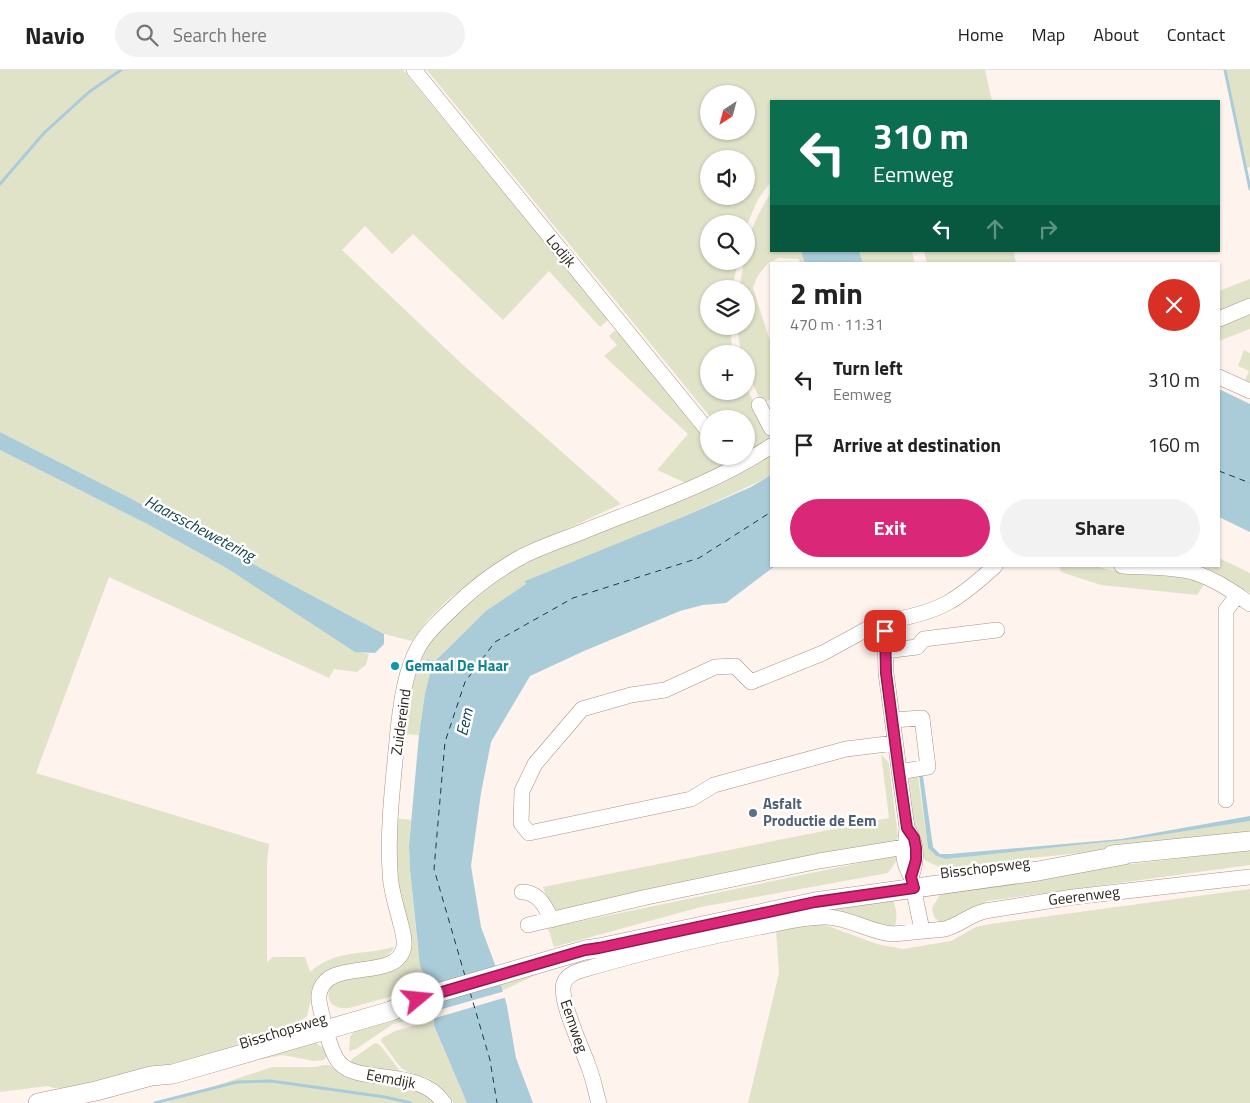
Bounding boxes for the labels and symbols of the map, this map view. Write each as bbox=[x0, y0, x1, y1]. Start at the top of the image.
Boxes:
north arrow bbox=[700, 85, 755, 140]
street label: Lodijk bbox=[541, 229, 582, 272]
water label: Haarsschewetering bbox=[141, 489, 262, 568]
pin bbox=[864, 610, 906, 652]
place label: Gemaal De Haar bbox=[405, 654, 509, 677]
marker: Gemaal De Haar bbox=[389, 660, 401, 672]
street label: Zuidereind bbox=[384, 687, 417, 756]
water label: Eem bbox=[449, 705, 479, 738]
place label: Asfalt Productie de Eem bbox=[763, 792, 877, 832]
marker: Asfalt Productie de Eem bbox=[747, 807, 759, 819]
street label: Bisschopsweg bbox=[939, 851, 1032, 884]
street label: Geerenweg bbox=[1047, 880, 1121, 911]
position arrow bbox=[391, 972, 443, 1024]
street label: Eemweg bbox=[555, 996, 594, 1056]
street label: Bisschopsweg bbox=[236, 1006, 330, 1055]
street label: Eemdijk bbox=[364, 1062, 418, 1095]

